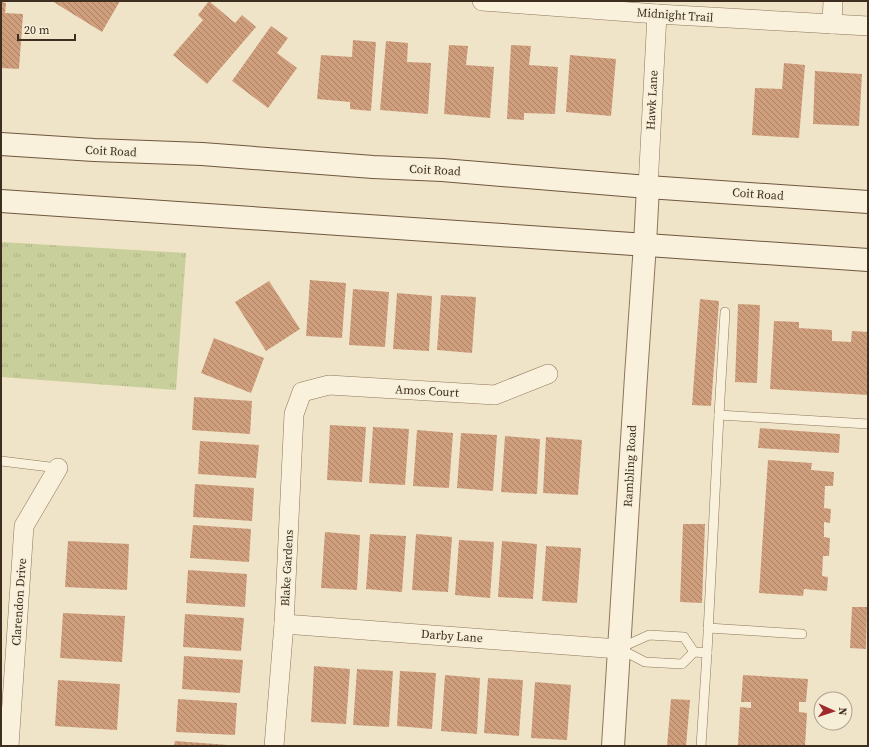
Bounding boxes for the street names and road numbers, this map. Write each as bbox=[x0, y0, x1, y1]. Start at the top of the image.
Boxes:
street label: Midnight Trail bbox=[636, 4, 714, 26]
street label: Hawk Lane bbox=[642, 70, 662, 130]
street label: Coit Road bbox=[85, 142, 137, 160]
street label: Coit Road bbox=[409, 161, 461, 179]
street label: Coit Road bbox=[732, 184, 785, 204]
street label: Amos Court bbox=[395, 381, 459, 401]
street label: Rambling Road bbox=[620, 424, 640, 507]
street label: Blake Gardens bbox=[277, 529, 297, 607]
street label: Clarendon Drive bbox=[8, 558, 30, 646]
street label: Darby Lane bbox=[421, 626, 483, 646]

